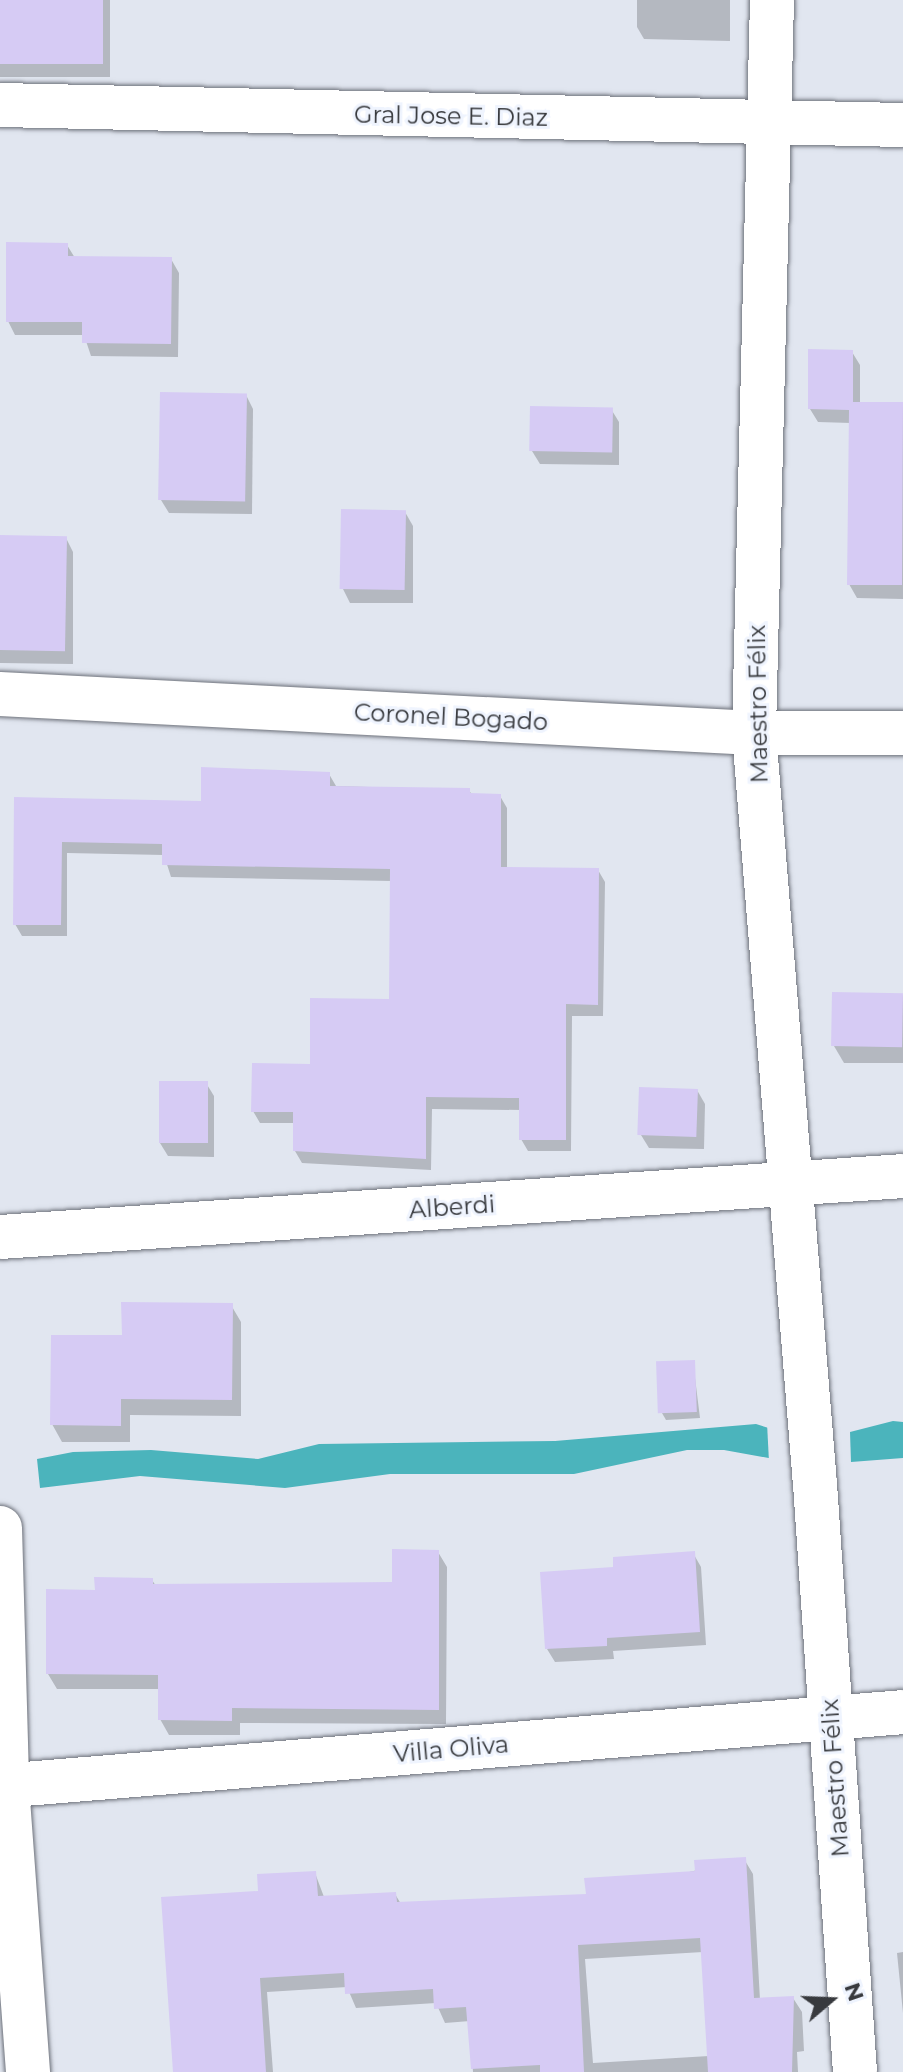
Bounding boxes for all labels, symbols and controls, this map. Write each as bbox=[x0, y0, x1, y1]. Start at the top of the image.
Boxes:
street label: Gral Jose E. Diaz bbox=[354, 100, 548, 132]
street label: Maestro Félix bbox=[742, 624, 774, 784]
street label: Coronel Bogado bbox=[353, 698, 549, 736]
street label: Alberdi bbox=[408, 1190, 496, 1224]
street label: Maestro Félix bbox=[815, 1698, 855, 1858]
street label: Villa Oliva bbox=[392, 1730, 510, 1768]
north arrow bbox=[791, 1960, 871, 2040]
text: N bbox=[839, 1979, 870, 2005]

